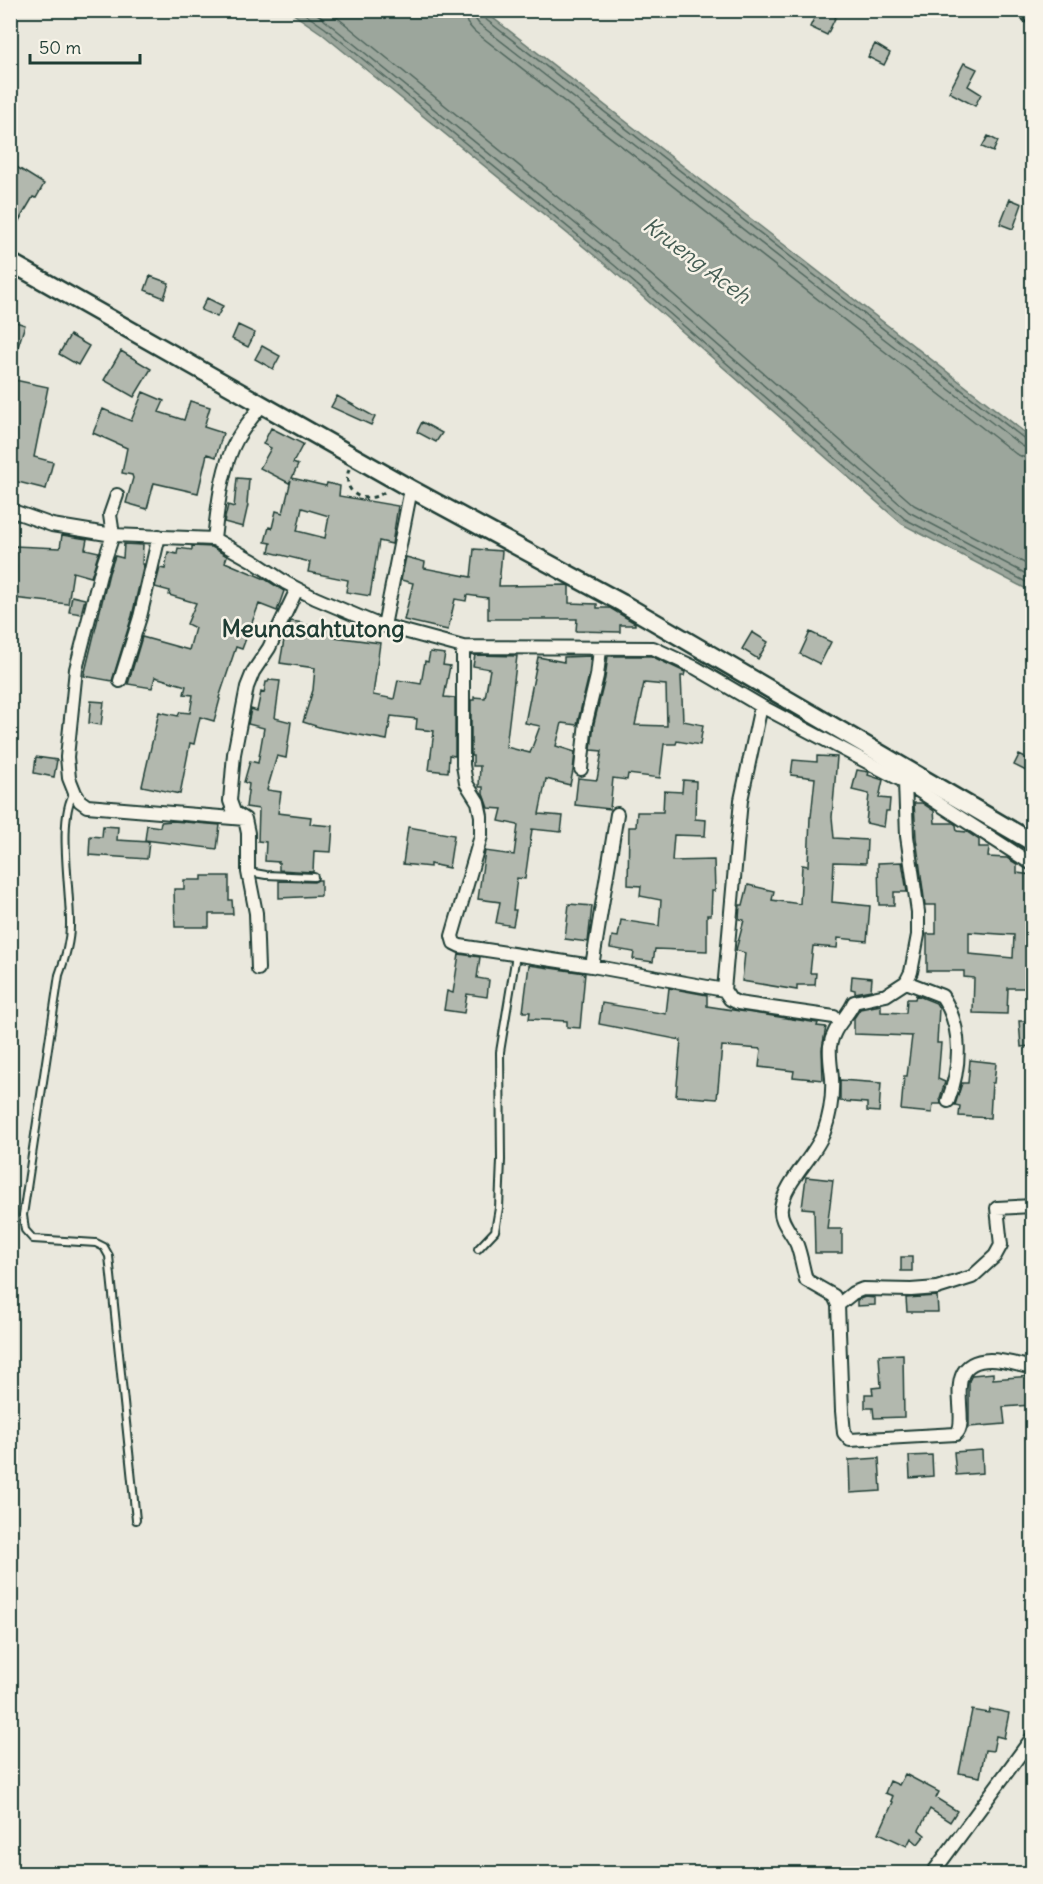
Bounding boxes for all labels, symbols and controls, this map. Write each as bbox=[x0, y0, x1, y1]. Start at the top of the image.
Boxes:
scale bar bbox=[30, 27, 140, 65]
text: 50 m bbox=[39, 36, 81, 59]
water label: Krueng Aceh bbox=[638, 211, 757, 310]
district label: Meunasahtutong bbox=[221, 613, 405, 643]

